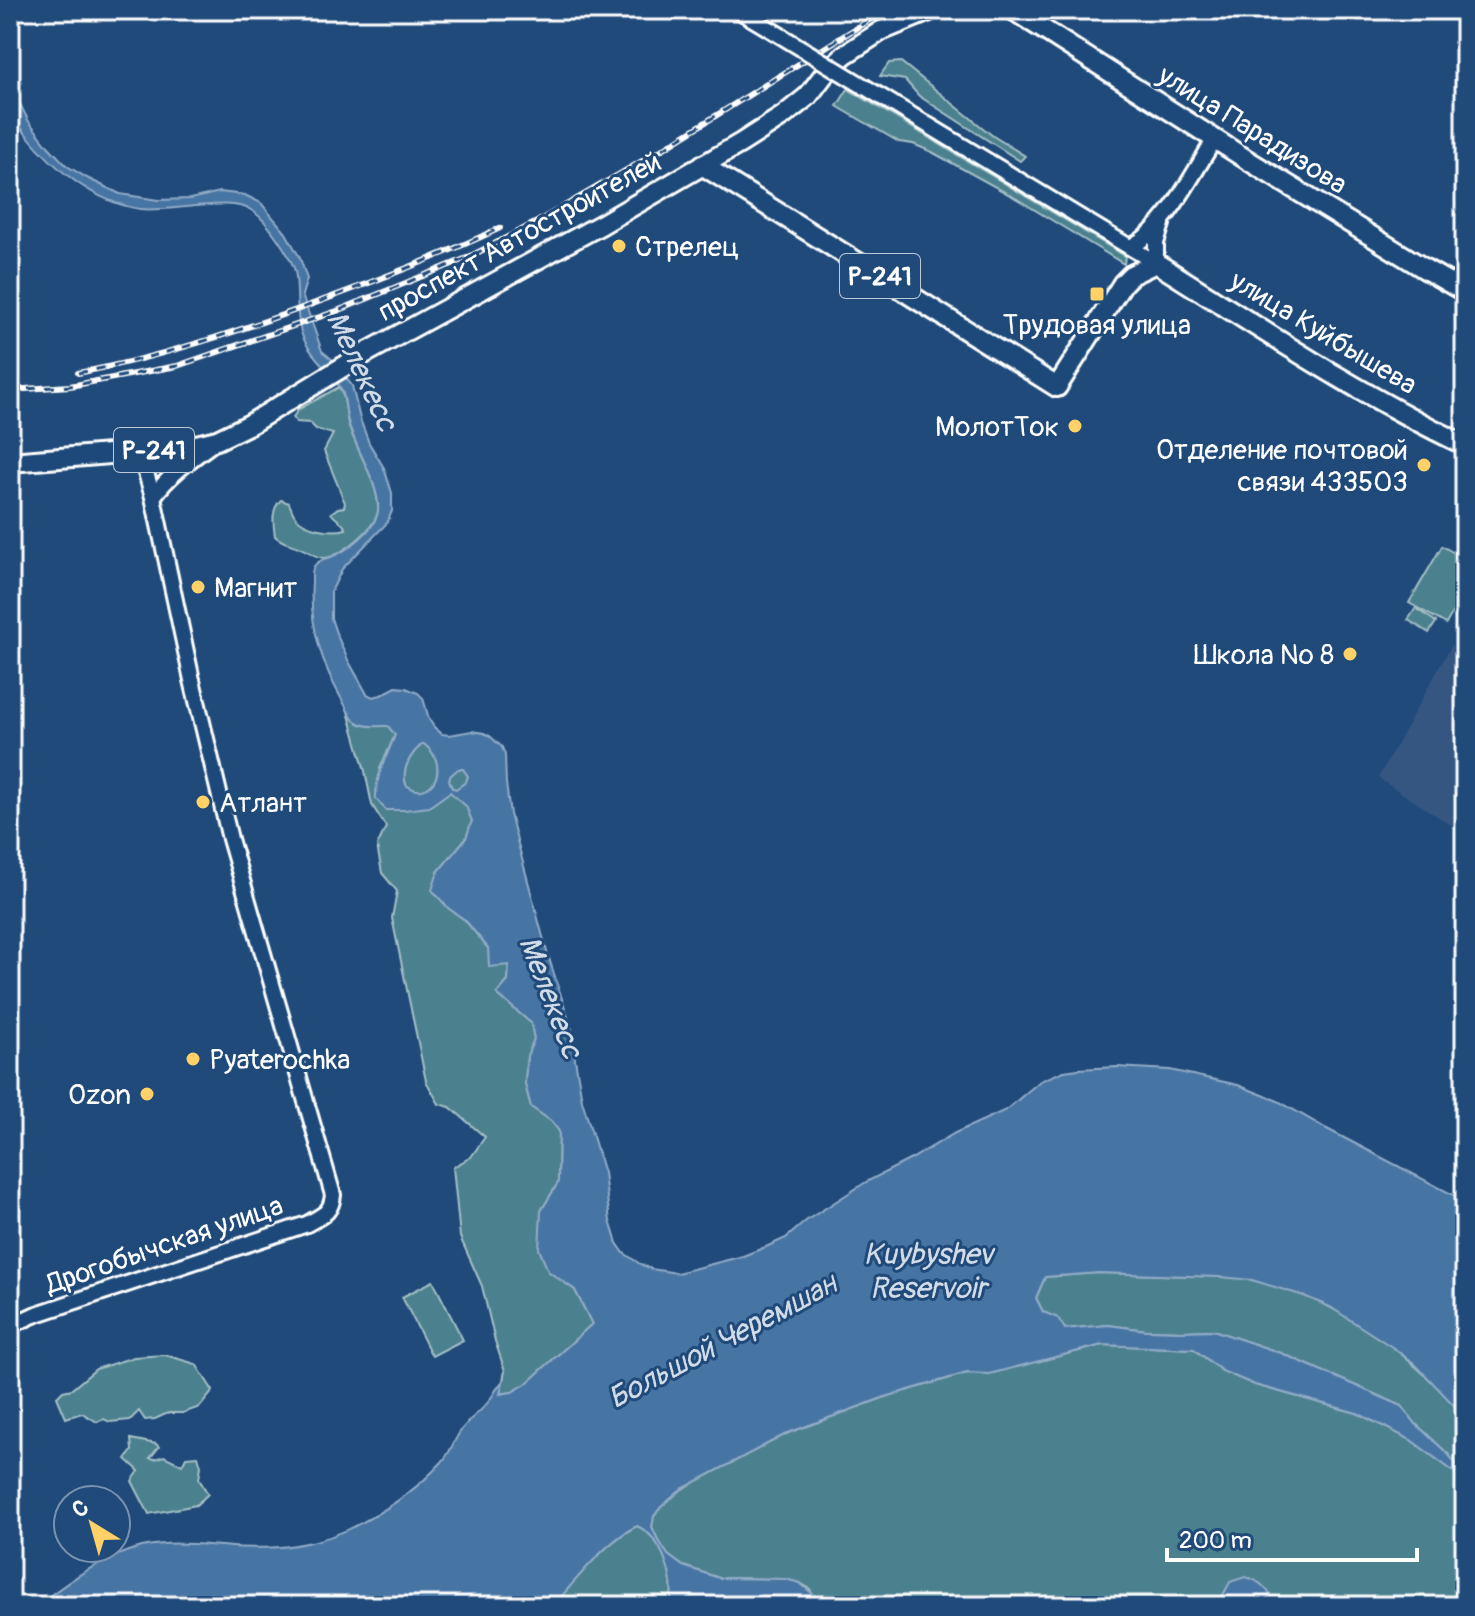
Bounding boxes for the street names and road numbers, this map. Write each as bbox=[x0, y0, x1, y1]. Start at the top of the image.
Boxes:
street label: улица Парадизова bbox=[1150, 58, 1353, 202]
street label: проспект Автостроителей bbox=[372, 145, 668, 330]
road number: Р-241 bbox=[840, 254, 920, 298]
street label: улица Куйбышева bbox=[1223, 263, 1423, 403]
road number: Р-241 bbox=[114, 428, 194, 472]
street label: Дрогобычская улица bbox=[40, 1188, 288, 1303]

